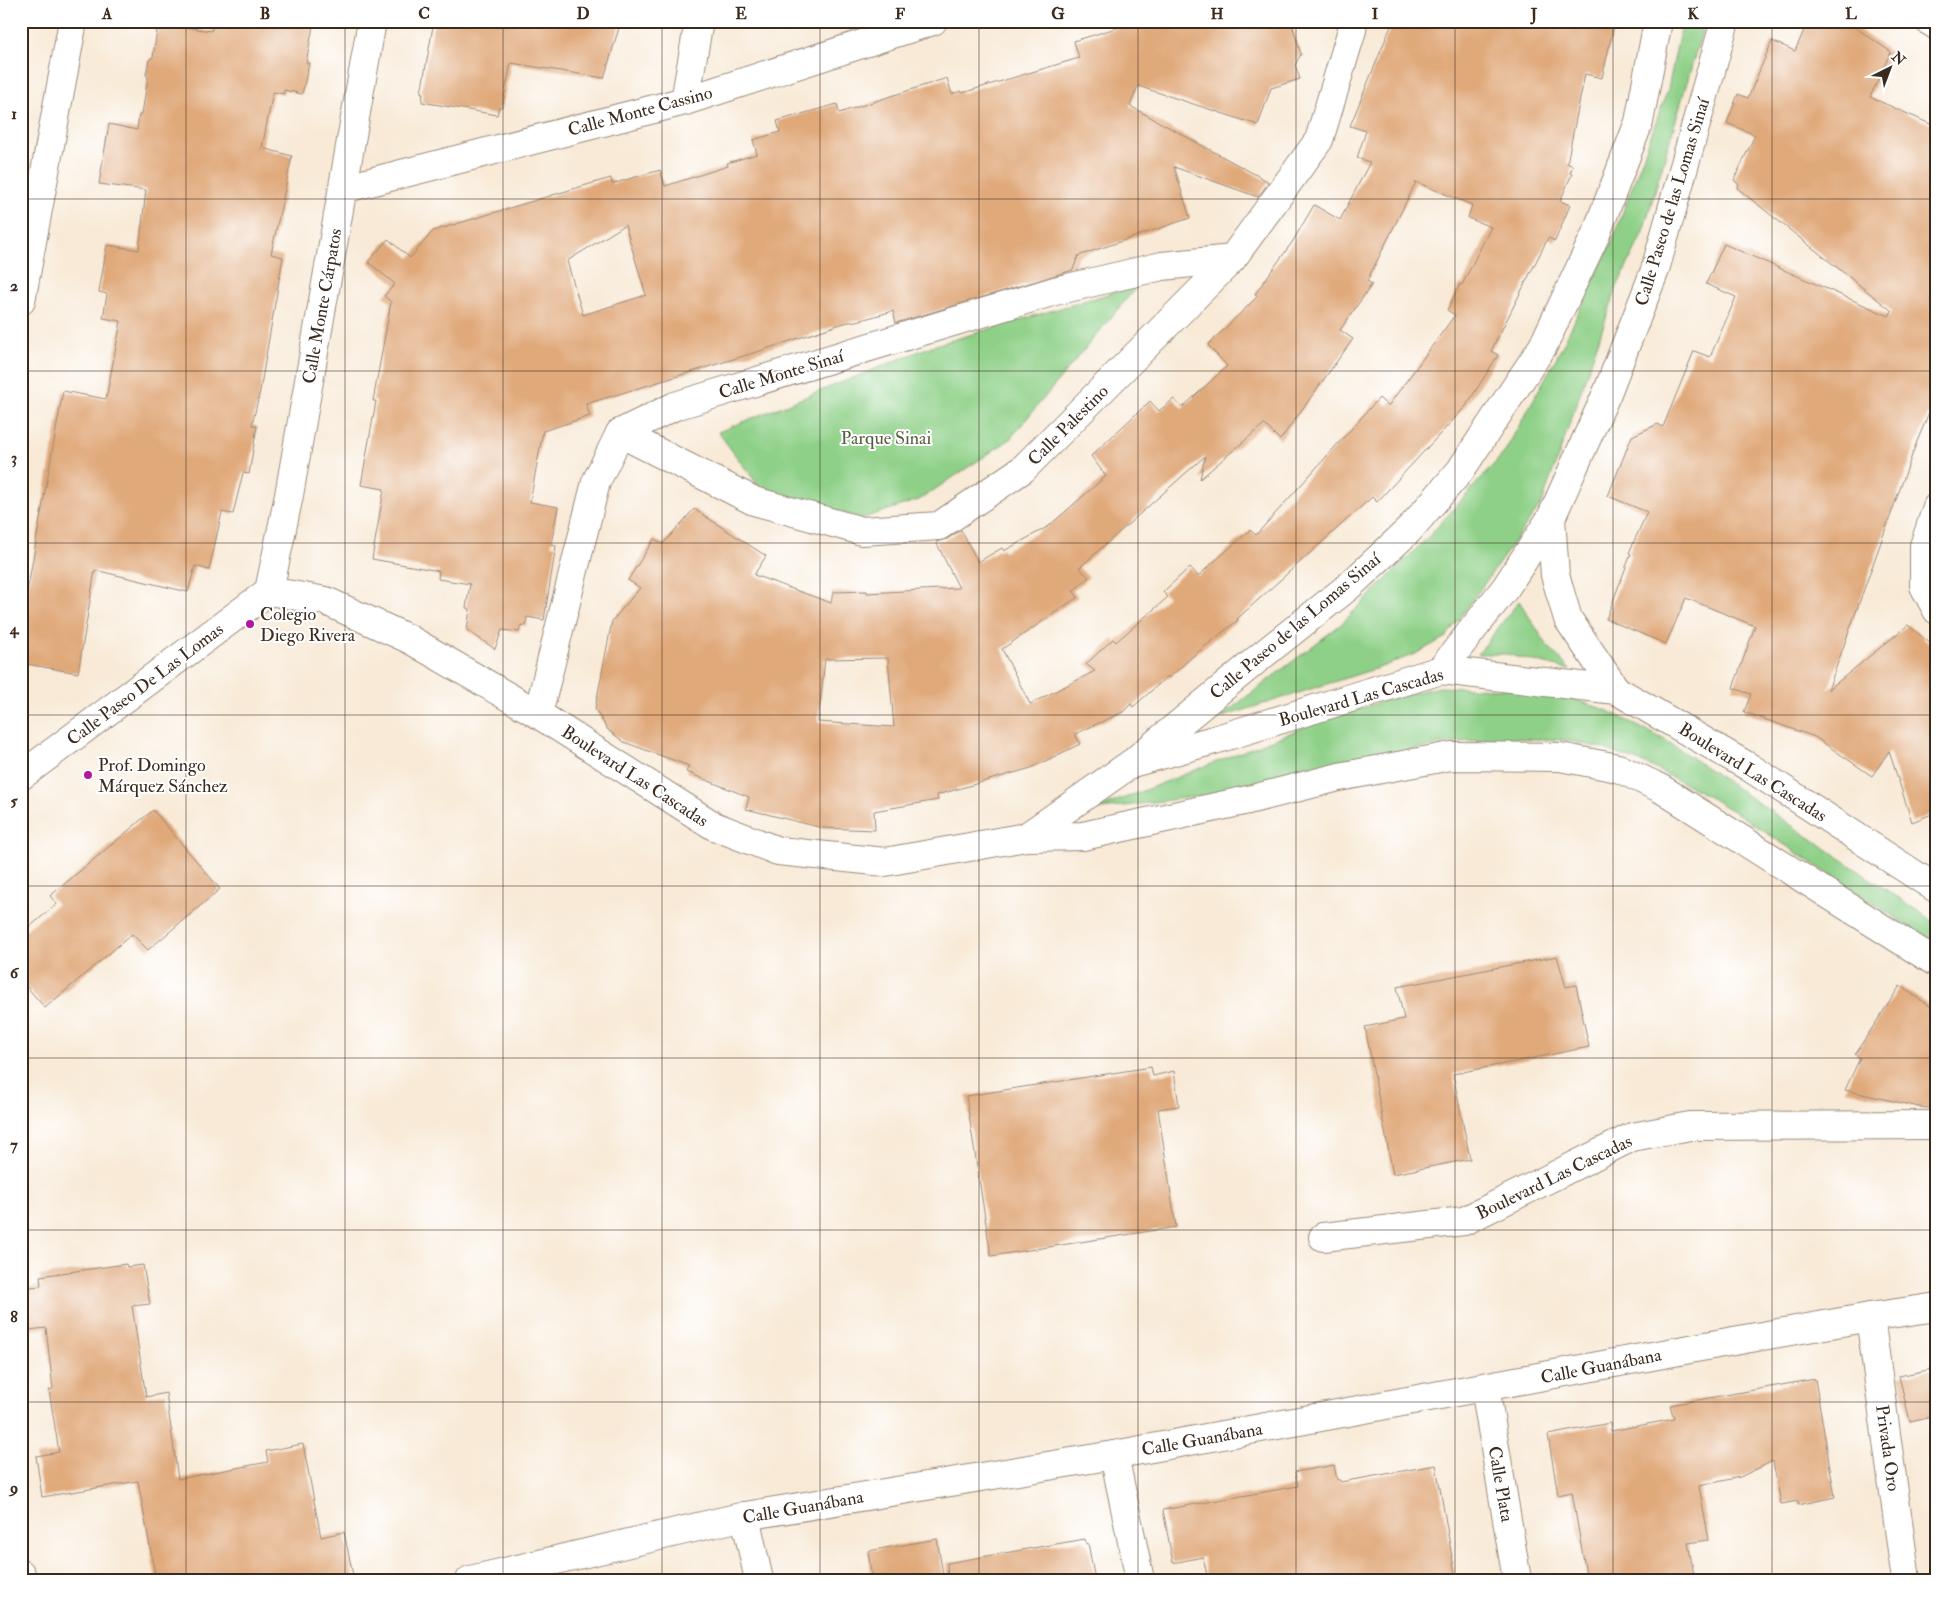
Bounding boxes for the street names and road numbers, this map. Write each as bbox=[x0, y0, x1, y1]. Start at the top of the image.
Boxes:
street label: Calle Monte Cassino bbox=[565, 81, 715, 142]
street label: Calle Paseo de las Lomas Sinaí bbox=[1630, 94, 1715, 309]
street label: Calle Monte Cárpatos bbox=[298, 227, 347, 386]
street label: Calle Monte Sinaí bbox=[716, 344, 847, 404]
street label: Calle Palestino bbox=[1023, 380, 1114, 471]
street label: Calle Paseo de las Lomas Sinaí bbox=[1205, 547, 1386, 705]
street label: Calle Paseo De Las Lomas bbox=[62, 618, 228, 751]
street label: Boulevard Las Cascadas bbox=[1276, 663, 1446, 732]
street label: Boulevard Las Cascadas bbox=[1674, 718, 1831, 827]
street label: Boulevard Las Cascadas bbox=[557, 720, 712, 832]
street label: Boulevard Las Cascadas bbox=[1473, 1130, 1636, 1225]
street label: Calle Guanábana bbox=[1539, 1343, 1664, 1389]
street label: Privada Oro bbox=[1870, 1403, 1905, 1493]
street label: Calle Guanábana bbox=[1140, 1417, 1265, 1461]
street label: Calle Plata bbox=[1483, 1444, 1519, 1524]
street label: Calle Guanábana bbox=[741, 1485, 866, 1529]

